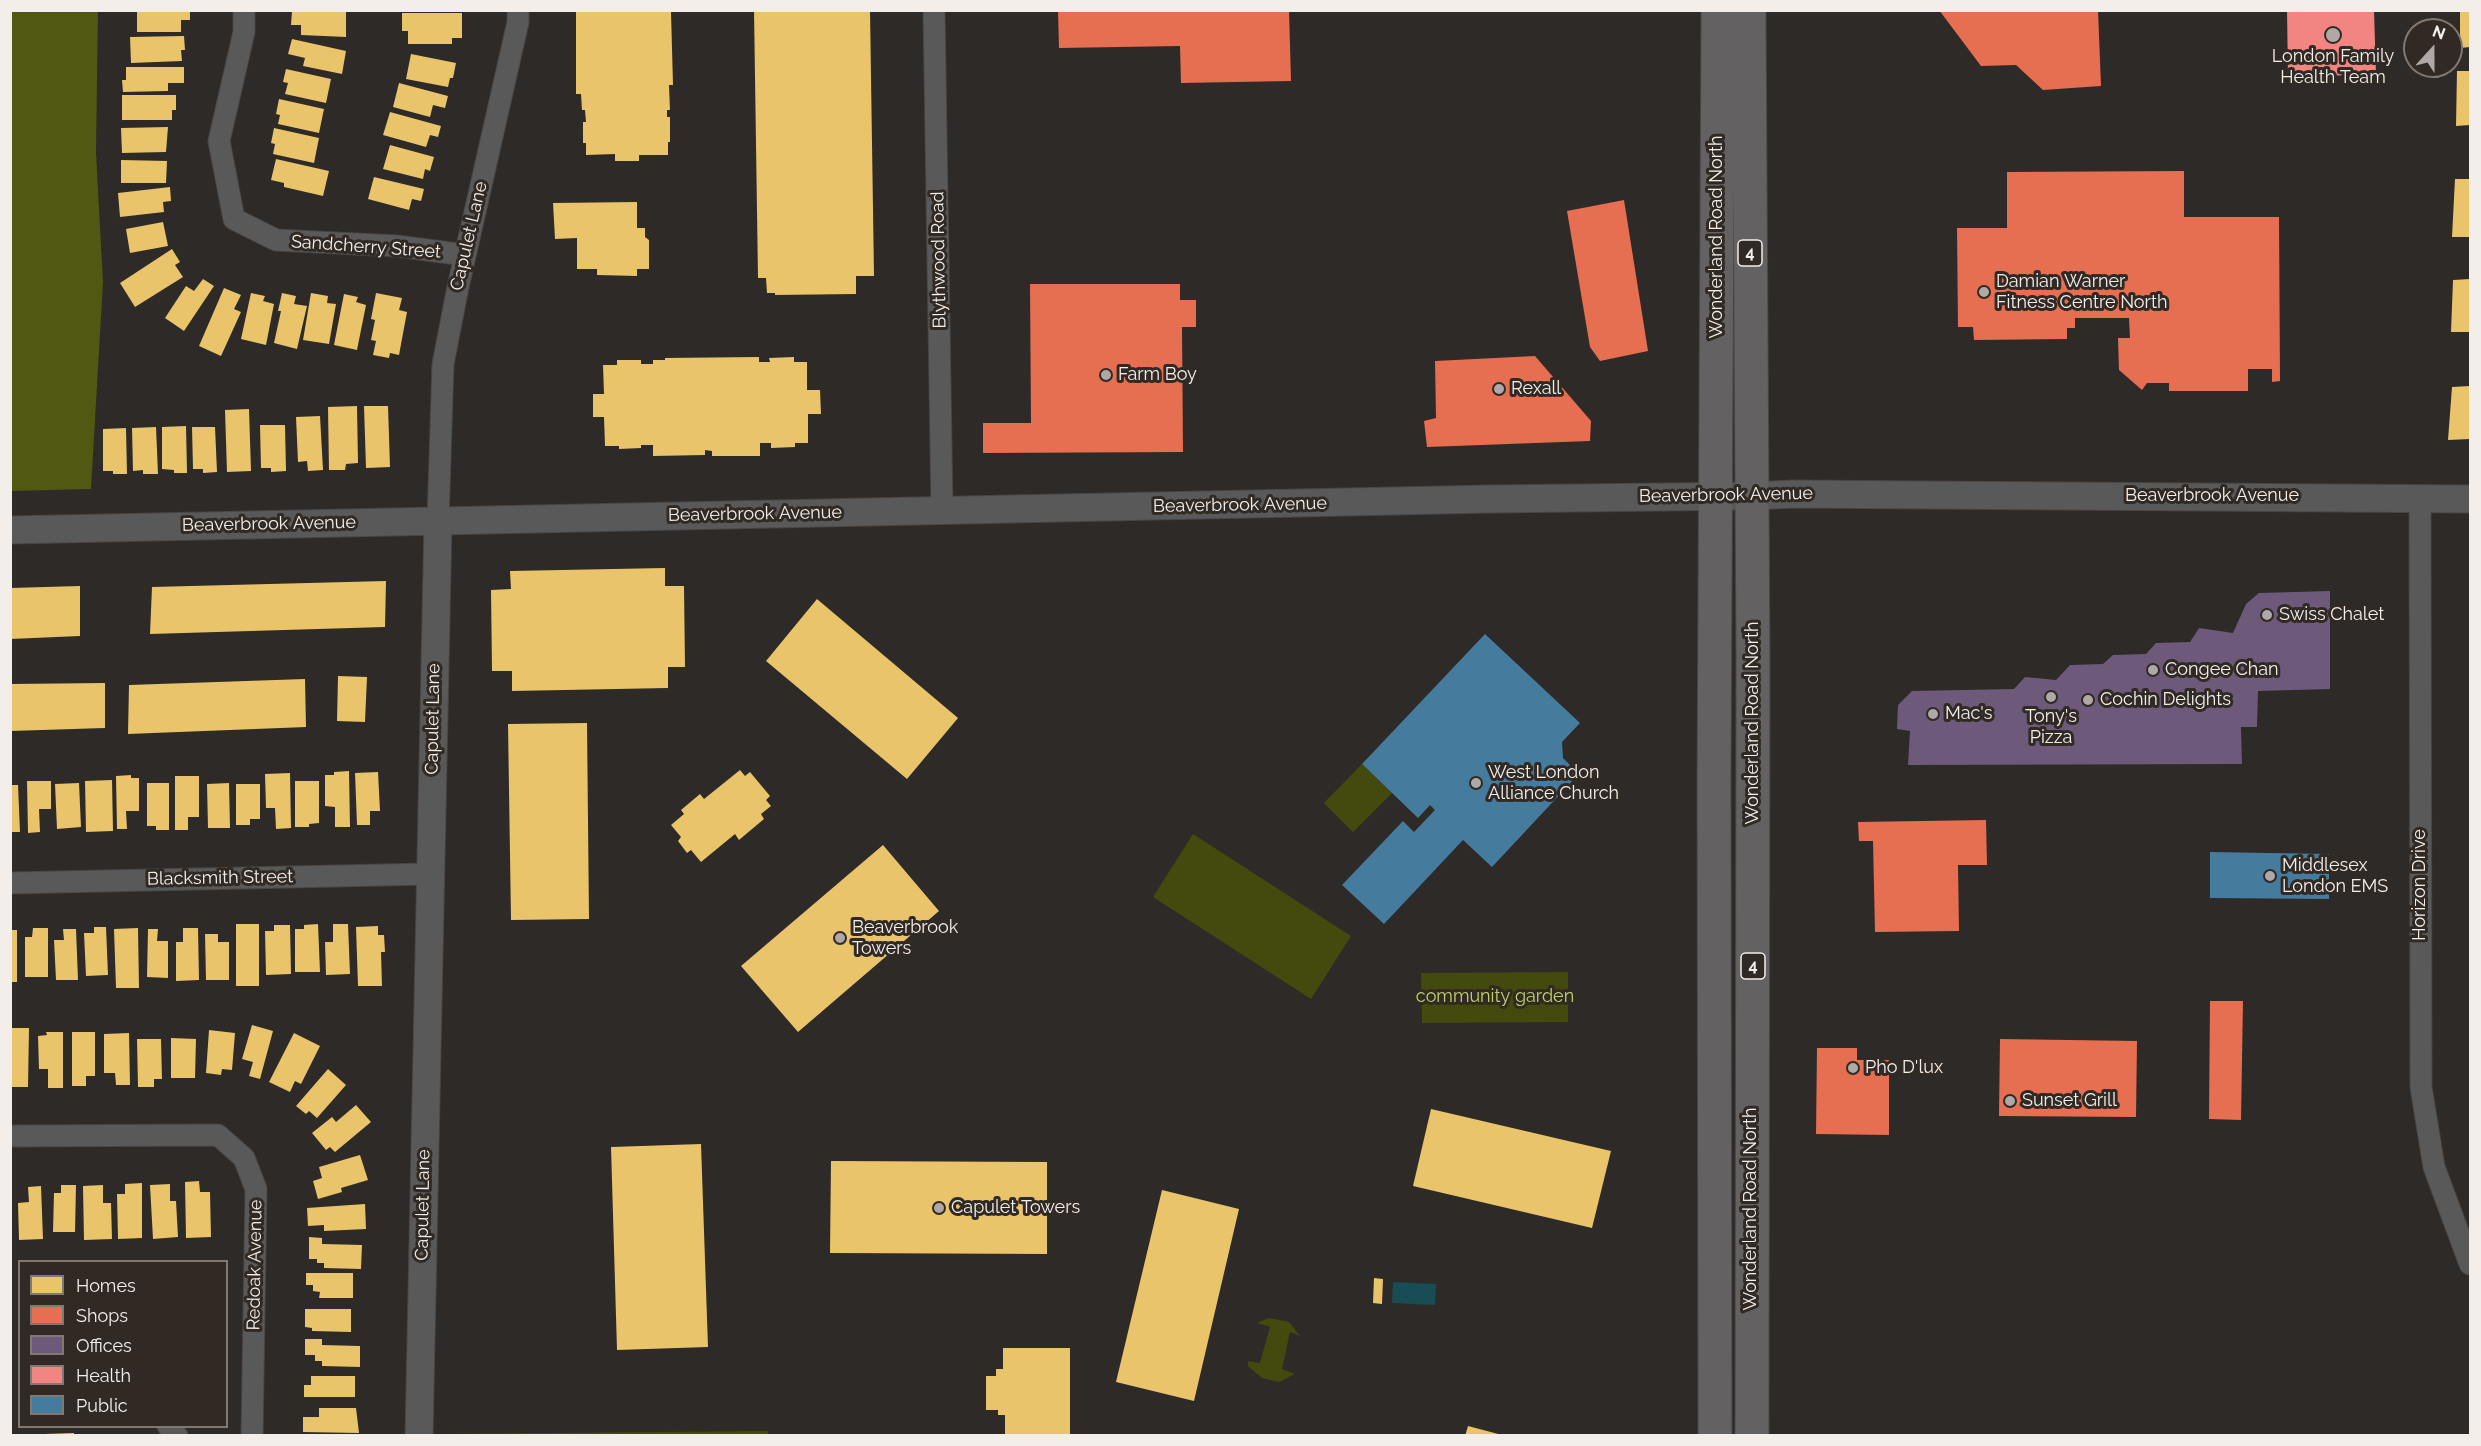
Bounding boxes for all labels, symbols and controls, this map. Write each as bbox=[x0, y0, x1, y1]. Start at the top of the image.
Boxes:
north arrow bbox=[2403, 18, 2463, 78]
text: N bbox=[2430, 22, 2448, 44]
marker: London Family Health Team bbox=[2324, 26, 2342, 44]
place label: London Family Health Team bbox=[2272, 46, 2394, 88]
street label: Wonderland Road North bbox=[1706, 136, 1728, 338]
street label: Capulet Lane bbox=[446, 179, 492, 293]
street label: Blythwood Road bbox=[927, 191, 951, 329]
street label: Sandcherry Street bbox=[290, 231, 442, 263]
road number: 4 bbox=[1738, 240, 1762, 266]
place label: Damian Warner Fitness Centre North bbox=[1996, 271, 2167, 314]
marker: Damian Warner Fitness Centre North bbox=[1977, 285, 1991, 299]
place label: Farm Boy bbox=[1118, 364, 1197, 386]
marker: Farm Boy bbox=[1099, 368, 1113, 382]
place label: Rexall bbox=[1511, 378, 1561, 400]
marker: Rexall bbox=[1492, 382, 1506, 396]
street label: Beaverbrook Avenue bbox=[1639, 483, 1813, 507]
street label: Beaverbrook Avenue bbox=[2125, 485, 2299, 507]
street label: Beaverbrook Avenue bbox=[1153, 493, 1327, 517]
street label: Beaverbrook Avenue bbox=[668, 502, 842, 526]
street label: Beaverbrook Avenue bbox=[182, 512, 356, 536]
place label: Swiss Chalet bbox=[2279, 604, 2384, 626]
marker: Swiss Chalet bbox=[2260, 608, 2274, 622]
street label: Wonderland Road North bbox=[1742, 622, 1764, 824]
place label: Congee Chan bbox=[2165, 659, 2279, 681]
street label: Capulet Lane bbox=[421, 663, 445, 775]
marker: Congee Chan bbox=[2146, 663, 2160, 677]
place label: Cochin Delights bbox=[2100, 689, 2231, 711]
marker: Tony's Pizza bbox=[2044, 690, 2058, 704]
marker: Cochin Delights bbox=[2081, 693, 2095, 707]
place label: Mac's bbox=[1945, 703, 1992, 725]
place label: Tony's Pizza bbox=[2025, 706, 2077, 748]
marker: Mac's bbox=[1926, 707, 1940, 721]
place label: West London Alliance Church bbox=[1488, 762, 1619, 804]
marker: West London Alliance Church bbox=[1469, 776, 1483, 790]
street label: Horizon Drive bbox=[2409, 829, 2431, 941]
place label: Middlesex London EMS bbox=[2282, 855, 2388, 898]
street label: Blacksmith Street bbox=[147, 866, 293, 890]
marker: Middlesex London EMS bbox=[2263, 869, 2277, 883]
place label: Beaverbrook Towers bbox=[852, 917, 958, 960]
marker: Beaverbrook Towers bbox=[833, 931, 847, 945]
road number: 4 bbox=[1741, 953, 1765, 979]
park label: community garden bbox=[1416, 986, 1574, 1008]
place label: Pho D'lux bbox=[1865, 1057, 1943, 1079]
marker: Pho D'lux bbox=[1846, 1061, 1860, 1075]
place label: Sunset Grill bbox=[2022, 1090, 2117, 1112]
marker: Sunset Grill bbox=[2003, 1094, 2017, 1108]
street label: Wonderland Road North bbox=[1740, 1108, 1762, 1310]
street label: Capulet Lane bbox=[411, 1149, 435, 1261]
place label: Capulet Towers bbox=[951, 1197, 1080, 1219]
street label: Redoak Avenue bbox=[243, 1199, 267, 1331]
marker: Capulet Towers bbox=[932, 1201, 946, 1215]
legend bbox=[18, 1260, 228, 1428]
text: Homes bbox=[76, 1275, 136, 1296]
text: Shops bbox=[76, 1305, 128, 1326]
text: Offices bbox=[76, 1335, 132, 1356]
text: Health bbox=[76, 1365, 131, 1386]
text: Public bbox=[76, 1395, 128, 1416]

